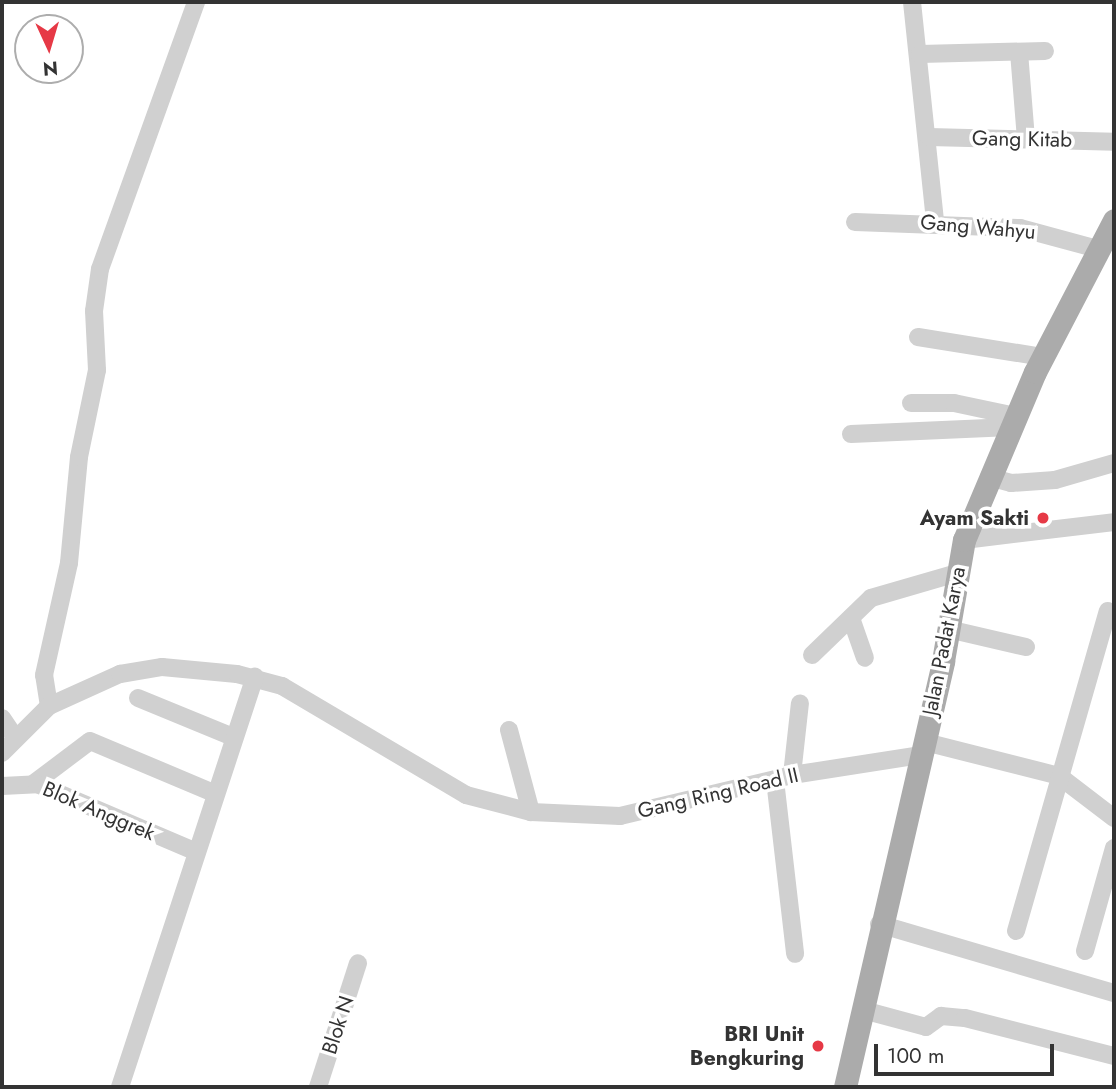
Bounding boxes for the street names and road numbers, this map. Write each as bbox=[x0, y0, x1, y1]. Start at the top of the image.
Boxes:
street label: Gang Kitab bbox=[972, 126, 1072, 152]
street label: Gang Wahyu bbox=[919, 209, 1037, 245]
street label: Jalan Padat Karya bbox=[917, 565, 971, 717]
street label: Gang Ring Road II bbox=[635, 762, 801, 824]
street label: Blok Anggrek bbox=[39, 776, 159, 846]
street label: Blok N bbox=[317, 993, 359, 1057]

